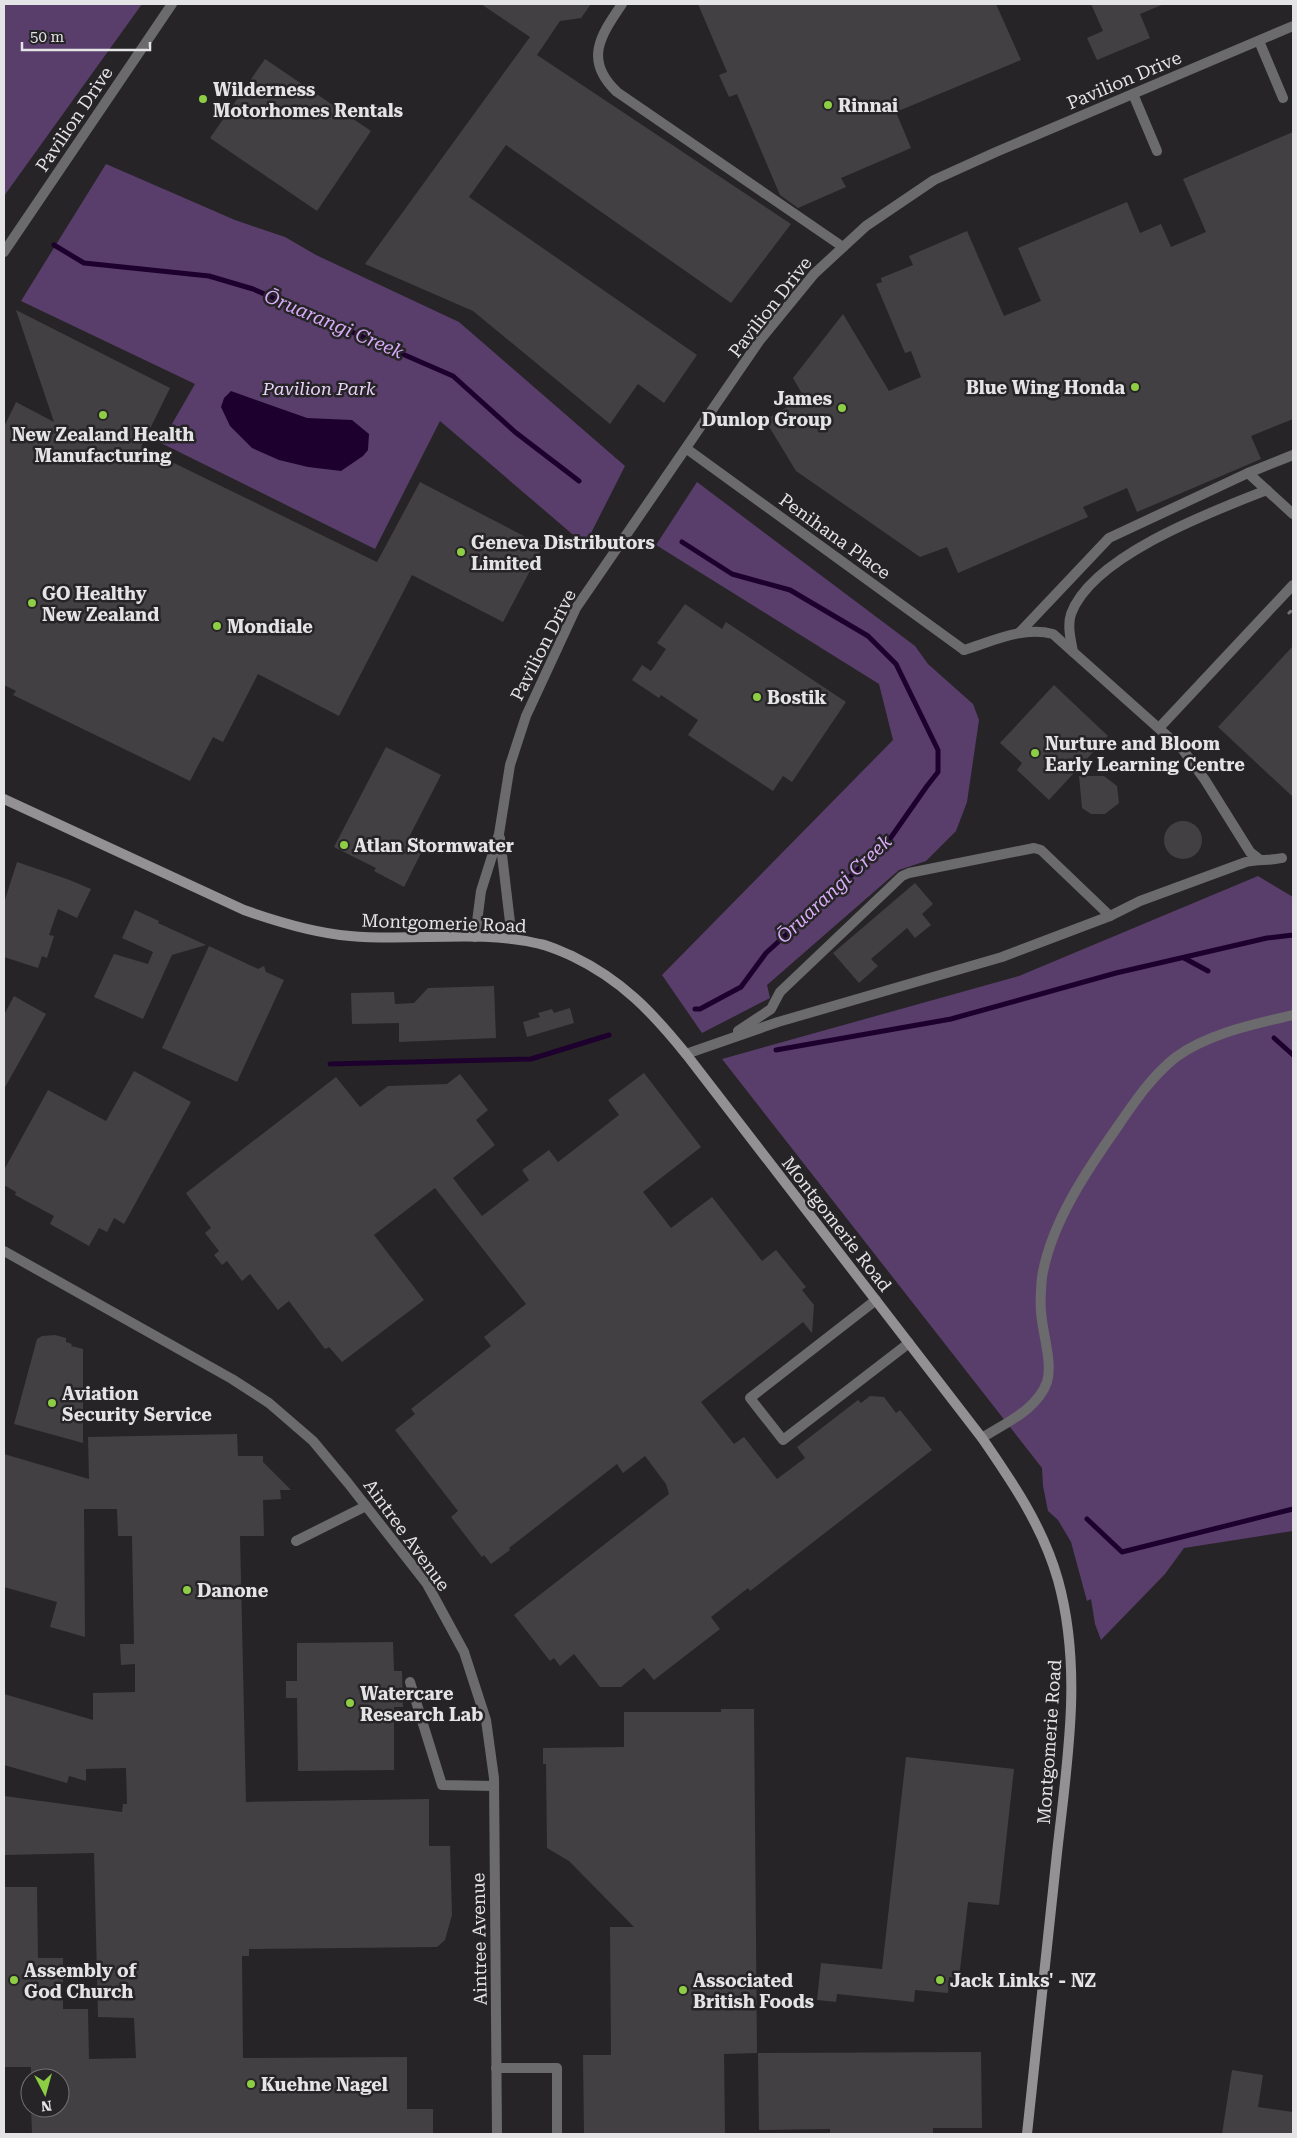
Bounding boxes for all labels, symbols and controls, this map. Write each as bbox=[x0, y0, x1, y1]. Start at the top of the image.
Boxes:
scale bar bbox=[22, 20, 150, 52]
text: 50 m bbox=[30, 28, 65, 46]
street label: Pavilion Drive bbox=[1064, 46, 1184, 114]
street label: Pavilion Drive bbox=[31, 62, 117, 175]
place label: Wilderness Motorhomes Rentals bbox=[213, 79, 403, 121]
marker: Wilderness Motorhomes Rentals bbox=[197, 93, 209, 105]
place label: Rinnai bbox=[838, 95, 898, 116]
marker: Rinnai bbox=[822, 99, 834, 111]
street label: Pavilion Drive bbox=[724, 252, 816, 362]
water label: Ōruarangi Creek bbox=[261, 284, 408, 364]
place label: Blue Wing Honda bbox=[966, 377, 1125, 398]
park label: Pavilion Park bbox=[261, 378, 376, 399]
marker: Blue Wing Honda bbox=[1129, 381, 1141, 393]
place label: James Dunlop Group bbox=[702, 388, 832, 430]
marker: James Dunlop Group bbox=[836, 402, 848, 414]
marker: New Zealand Health Manufacturing bbox=[97, 409, 109, 421]
place label: New Zealand Health Manufacturing bbox=[12, 424, 194, 466]
street label: Penihana Place bbox=[775, 489, 895, 583]
place label: Geneva Distributors Limited bbox=[471, 532, 655, 574]
marker: Geneva Distributors Limited bbox=[455, 546, 467, 558]
place label: GO Healthy New Zealand bbox=[42, 583, 159, 625]
street label: Pavilion Drive bbox=[506, 586, 580, 704]
marker: GO Healthy New Zealand bbox=[26, 597, 38, 609]
place label: Mondiale bbox=[227, 616, 313, 637]
marker: Mondiale bbox=[211, 620, 223, 632]
place label: Bostik bbox=[767, 687, 827, 708]
marker: Bostik bbox=[751, 691, 763, 703]
place label: Nurture and Bloom Early Learning Centre bbox=[1045, 733, 1245, 775]
marker: Nurture and Bloom Early Learning Centre bbox=[1029, 747, 1041, 759]
water label: Ōruarangi Creek bbox=[772, 829, 897, 948]
place label: Atlan Stormwater bbox=[354, 835, 514, 856]
marker: Atlan Stormwater bbox=[338, 839, 350, 851]
street label: Montgomerie Road bbox=[361, 910, 527, 936]
street label: Montgomerie Road bbox=[778, 1152, 896, 1296]
place label: Aviation Security Service bbox=[62, 1383, 212, 1425]
marker: Aviation Security Service bbox=[46, 1397, 58, 1409]
street label: Aintree Avenue bbox=[359, 1475, 455, 1595]
place label: Danone bbox=[197, 1580, 269, 1601]
marker: Danone bbox=[181, 1584, 193, 1596]
street label: Montgomerie Road bbox=[1033, 1658, 1065, 1825]
place label: Watercare Research Lab bbox=[360, 1683, 483, 1725]
marker: Watercare Research Lab bbox=[344, 1697, 356, 1709]
street label: Aintree Avenue bbox=[467, 1872, 491, 2006]
place label: Assembly of God Church bbox=[24, 1960, 138, 2002]
place label: Associated British Foods bbox=[693, 1970, 814, 2012]
place label: Jack Links' - NZ bbox=[950, 1970, 1096, 1991]
marker: Assembly of God Church bbox=[8, 1974, 20, 1986]
marker: Jack Links' - NZ bbox=[934, 1974, 946, 1986]
marker: Associated British Foods bbox=[677, 1984, 689, 1996]
north arrow bbox=[20, 2068, 70, 2118]
place label: Kuehne Nagel bbox=[261, 2074, 388, 2095]
marker: Kuehne Nagel bbox=[245, 2078, 257, 2090]
text: N bbox=[40, 2097, 53, 2114]

